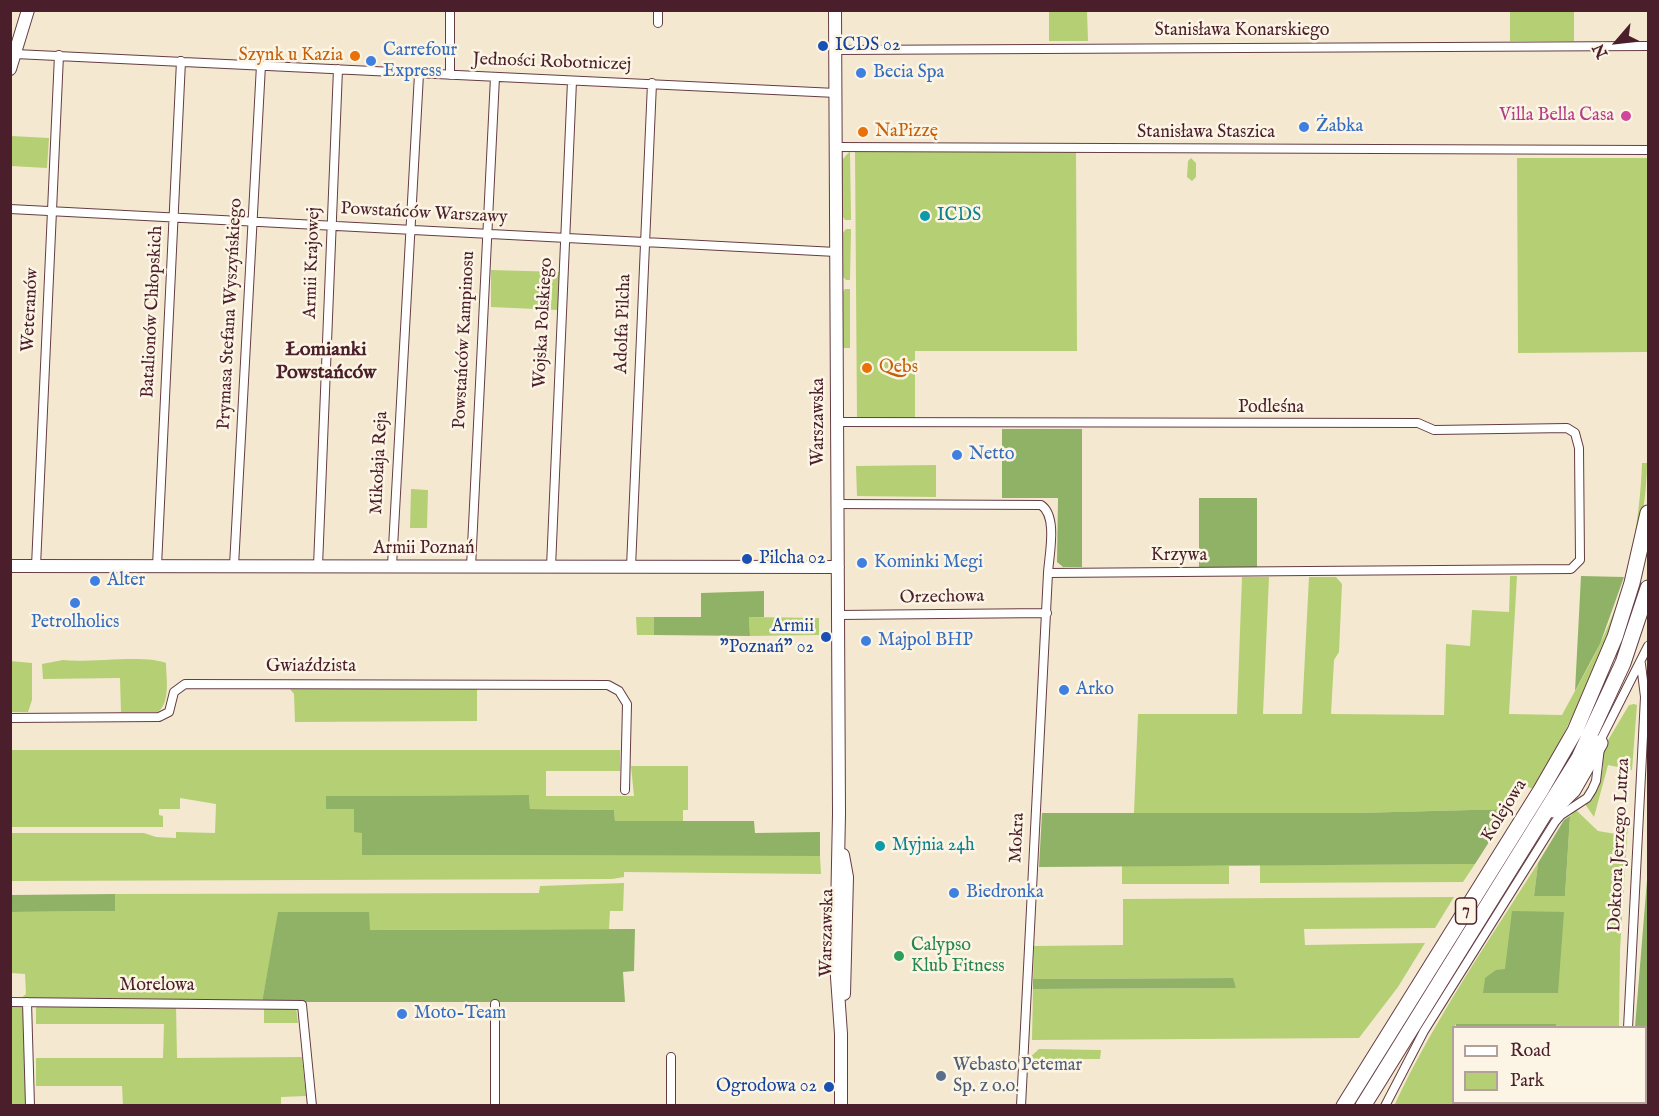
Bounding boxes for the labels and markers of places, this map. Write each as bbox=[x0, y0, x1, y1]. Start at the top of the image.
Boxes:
place label: ICDS 02 bbox=[835, 35, 900, 57]
marker: ICDS 02 bbox=[816, 39, 830, 53]
place label: Carrefour Express bbox=[383, 40, 457, 82]
place label: Szynk u Kazia bbox=[238, 45, 343, 67]
marker: Szynk u Kazia bbox=[348, 49, 362, 63]
marker: Carrefour Express bbox=[364, 54, 378, 68]
place label: Becia Spa bbox=[873, 62, 944, 84]
marker: Becia Spa bbox=[854, 66, 868, 80]
place label: Villa Bella Casa bbox=[1499, 105, 1614, 127]
marker: Villa Bella Casa bbox=[1619, 109, 1633, 123]
place label: Żabka bbox=[1316, 116, 1363, 138]
marker: Żabka bbox=[1297, 120, 1311, 134]
place label: NaPizzę bbox=[875, 121, 938, 143]
marker: NaPizzę bbox=[856, 125, 870, 139]
place label: ICDS bbox=[937, 205, 981, 227]
marker: ICDS bbox=[918, 209, 932, 223]
place label: Qebs bbox=[879, 357, 918, 379]
marker: Qebs bbox=[860, 361, 874, 375]
place label: Netto bbox=[969, 444, 1014, 466]
marker: Netto bbox=[950, 448, 964, 462]
place label: Pilcha 02 bbox=[759, 548, 825, 570]
marker: Pilcha 02 bbox=[740, 552, 754, 566]
place label: Kominki Megi bbox=[874, 552, 983, 574]
marker: Kominki Megi bbox=[855, 556, 869, 570]
place label: Alter bbox=[107, 570, 145, 592]
marker: Alter bbox=[88, 574, 102, 588]
marker: Petrolholics bbox=[68, 596, 82, 610]
place label: Petrolholics bbox=[31, 612, 119, 634]
place label: Armii "Poznań" 02 bbox=[720, 616, 814, 658]
marker: Armii "Poznań" 02 bbox=[819, 630, 833, 644]
place label: Majpol BHP bbox=[878, 630, 973, 652]
marker: Majpol BHP bbox=[859, 634, 873, 648]
place label: Arko bbox=[1076, 679, 1114, 701]
marker: Arko bbox=[1057, 683, 1071, 697]
place label: Myjnia 24h bbox=[892, 835, 975, 857]
marker: Myjnia 24h bbox=[873, 839, 887, 853]
place label: Biedronka bbox=[966, 882, 1044, 904]
marker: Biedronka bbox=[947, 886, 961, 900]
place label: Calypso Klub Fitness bbox=[911, 935, 1005, 978]
marker: Calypso Klub Fitness bbox=[892, 949, 906, 963]
place label: Moto-Team bbox=[414, 1003, 506, 1025]
marker: Moto-Team bbox=[395, 1007, 409, 1021]
place label: Webasto Petemar Sp. z o.o. bbox=[953, 1055, 1082, 1098]
marker: Webasto Petemar Sp. z o.o. bbox=[934, 1069, 948, 1083]
place label: Ogrodowa 02 bbox=[716, 1076, 817, 1098]
marker: Ogrodowa 02 bbox=[822, 1080, 836, 1094]

